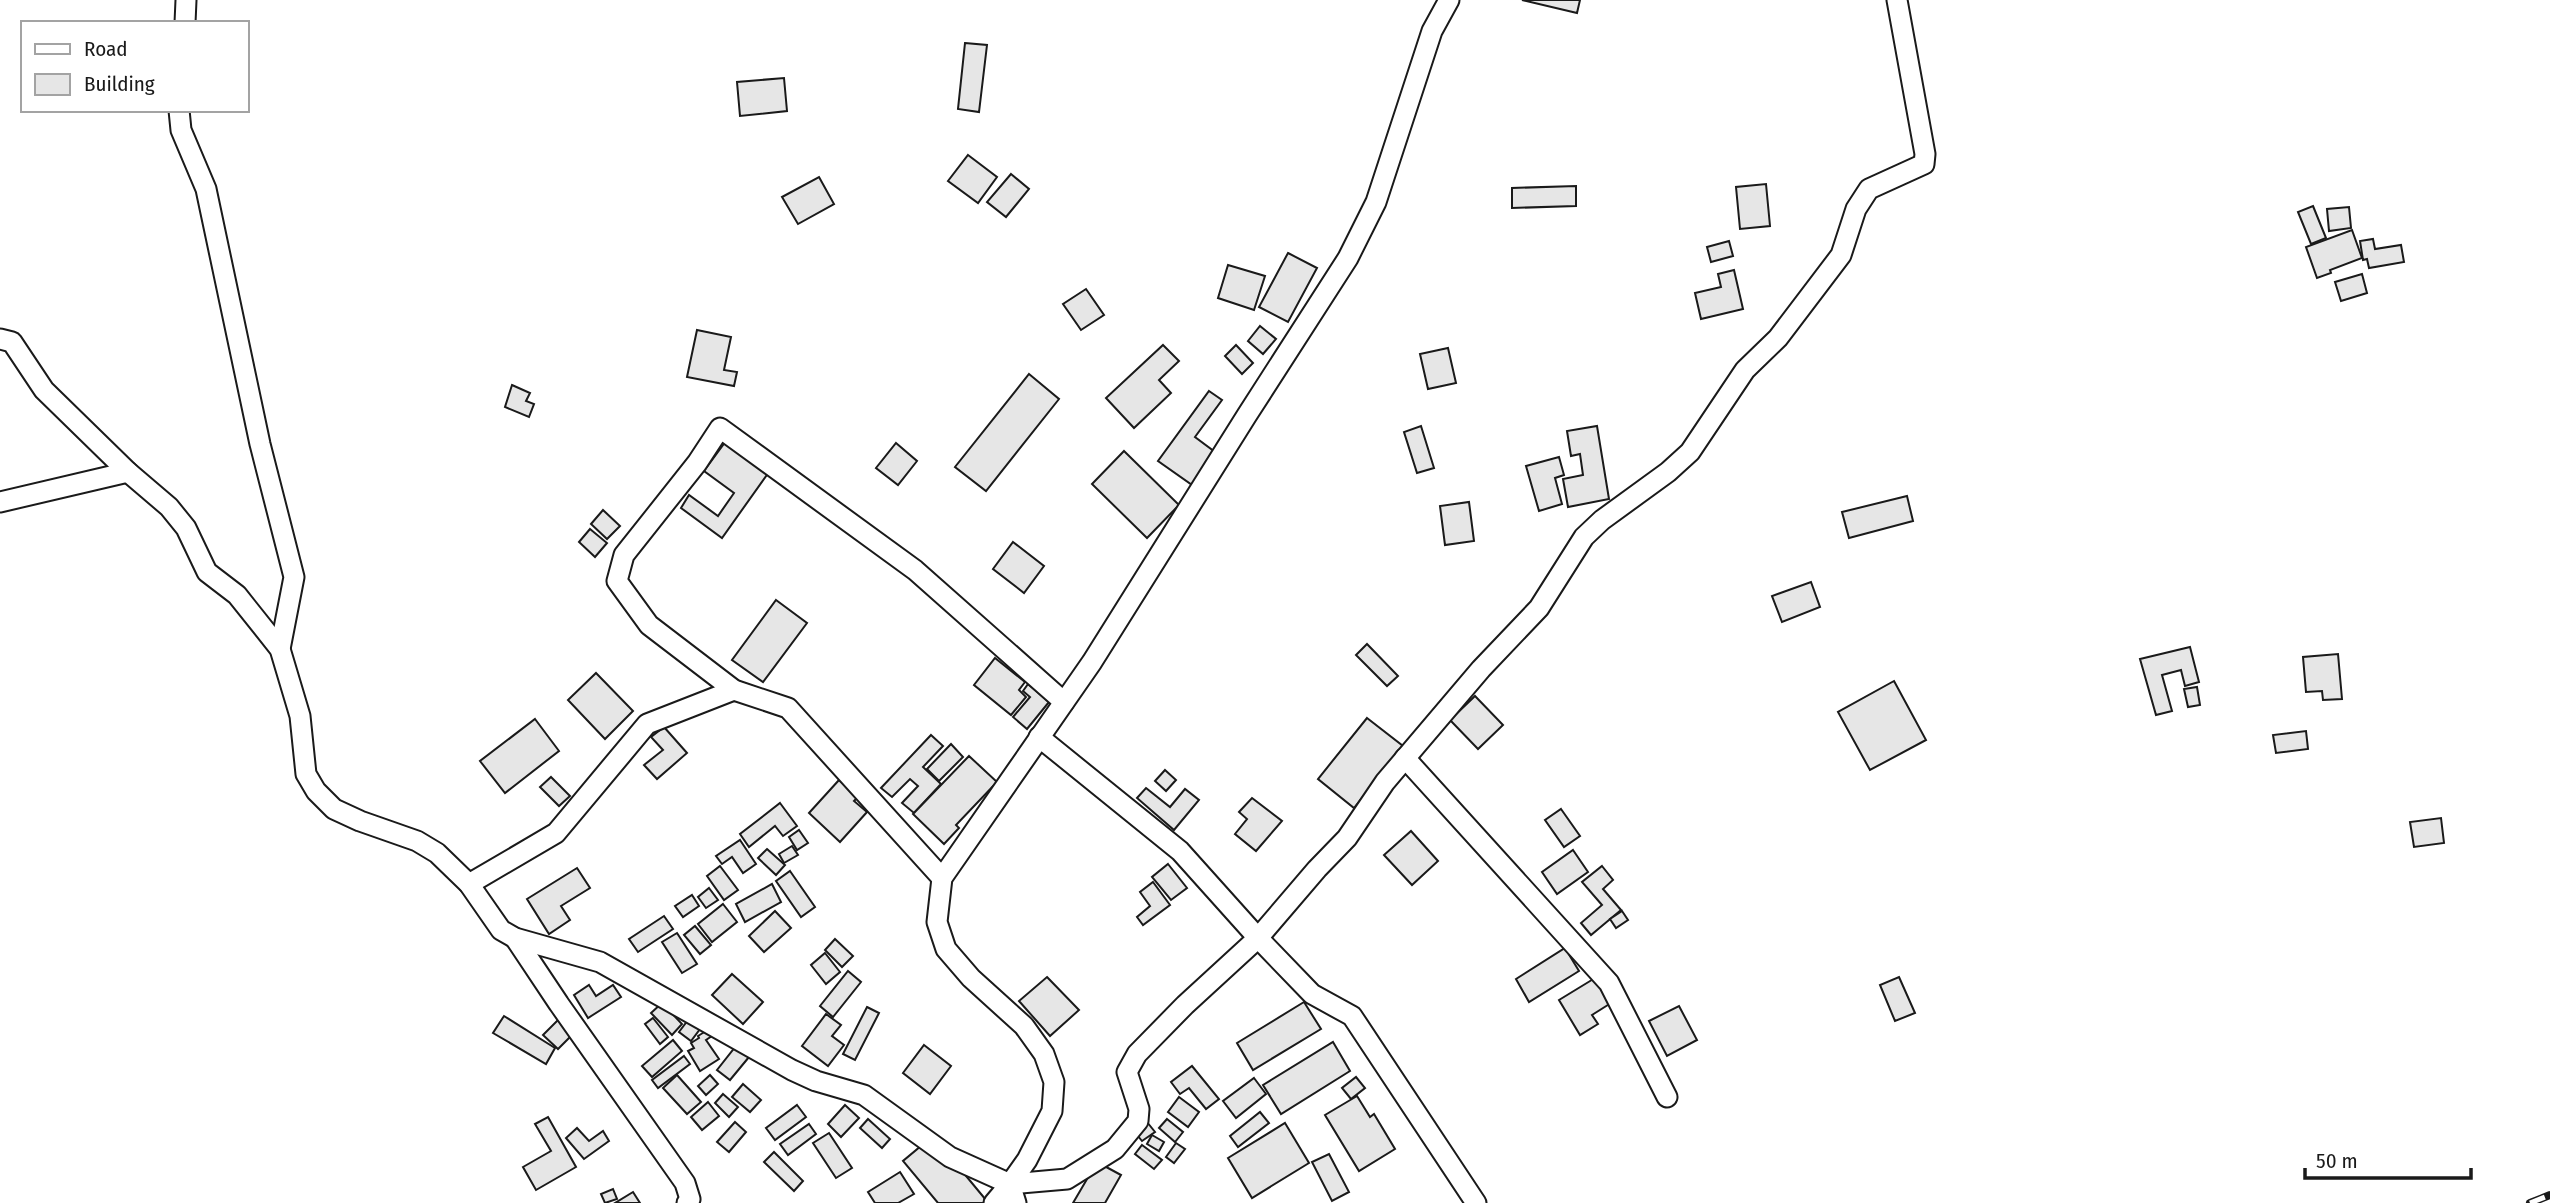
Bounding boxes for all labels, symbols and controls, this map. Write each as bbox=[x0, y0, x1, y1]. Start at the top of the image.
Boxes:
legend bbox=[21, 21, 248, 112]
text: Road bbox=[84, 36, 128, 62]
text: Building bbox=[84, 71, 155, 97]
scale bar bbox=[2305, 1136, 2471, 1180]
text: 50 m bbox=[2316, 1148, 2358, 1174]

